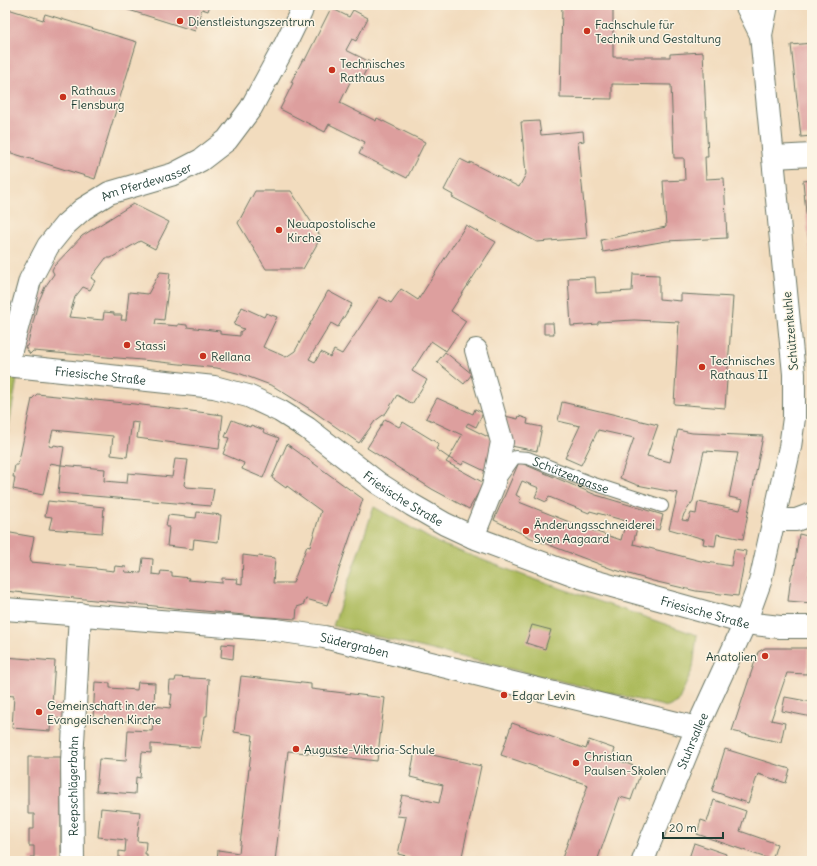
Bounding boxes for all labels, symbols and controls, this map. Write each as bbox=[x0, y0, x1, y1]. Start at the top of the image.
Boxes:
place label: Dienstleistungszentrum bbox=[188, 14, 315, 29]
marker: Dienstleistungszentrum bbox=[175, 16, 185, 26]
place label: Fachschule für Technik und Gestaltung bbox=[595, 17, 721, 46]
marker: Fachschule für Technik und Gestaltung bbox=[582, 26, 592, 36]
place label: Technisches Rathaus bbox=[340, 56, 405, 85]
marker: Technisches Rathaus bbox=[327, 65, 337, 75]
place label: Rathaus Flensburg bbox=[71, 83, 124, 112]
marker: Rathaus Flensburg bbox=[58, 92, 68, 102]
street label: Am Pferdewasser bbox=[98, 159, 194, 204]
place label: Neuapostolische Kirche bbox=[287, 216, 376, 245]
marker: Neuapostolische Kirche bbox=[274, 225, 284, 235]
street label: Schützenkuhle bbox=[779, 291, 801, 371]
place label: Stassi bbox=[135, 338, 166, 353]
marker: Stassi bbox=[122, 340, 132, 350]
place label: Rellana bbox=[211, 349, 251, 364]
marker: Rellana bbox=[198, 351, 208, 361]
place label: Technisches Rathaus II bbox=[710, 353, 775, 382]
marker: Technisches Rathaus II bbox=[697, 362, 707, 372]
street label: Friesische Straße bbox=[54, 363, 147, 387]
street label: Schützengasse bbox=[531, 453, 611, 496]
street label: Friesische Straße bbox=[361, 467, 446, 529]
place label: Änderungsschneiderei Sven Aagaard bbox=[534, 517, 655, 546]
marker: Änderungsschneiderei Sven Aagaard bbox=[521, 526, 531, 536]
street label: Friesische Straße bbox=[659, 592, 750, 631]
street label: Südergraben bbox=[320, 629, 391, 660]
place label: Anatolien bbox=[706, 649, 757, 664]
marker: Anatolien bbox=[760, 651, 770, 661]
place label: Edgar Levin bbox=[512, 688, 575, 703]
marker: Edgar Levin bbox=[499, 690, 509, 700]
place label: Gemeinschaft in der Evangelischen Kirche bbox=[47, 698, 161, 727]
marker: Gemeinschaft in der Evangelischen Kirche bbox=[34, 707, 44, 717]
street label: Stuhrsallee bbox=[673, 710, 711, 771]
street label: Reepschlägerbahn bbox=[64, 735, 81, 836]
place label: Auguste-Viktoria-Schule bbox=[304, 742, 435, 757]
marker: Auguste-Viktoria-Schule bbox=[291, 744, 301, 754]
place label: Christian Paulsen-Skolen bbox=[584, 749, 667, 778]
marker: Christian Paulsen-Skolen bbox=[571, 758, 581, 768]
scale bar bbox=[663, 814, 723, 840]
text: 20 m bbox=[669, 820, 697, 835]

